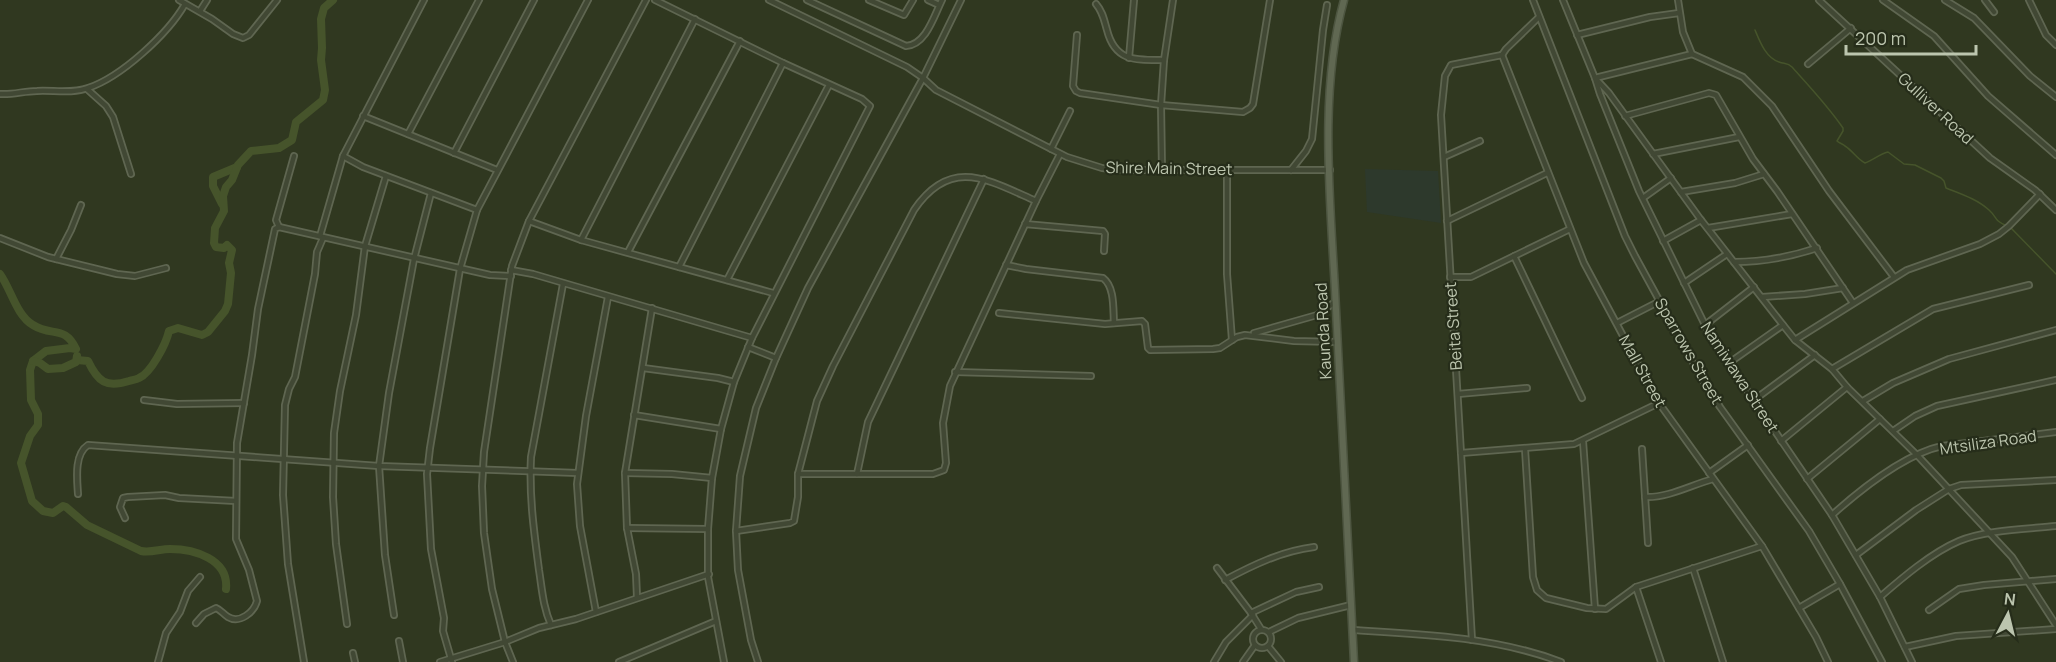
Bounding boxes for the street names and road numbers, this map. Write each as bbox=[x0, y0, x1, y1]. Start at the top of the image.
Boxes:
street label: Gulliver Road bbox=[1893, 67, 1979, 149]
street label: Shire Main Street bbox=[1105, 156, 1233, 180]
street label: Beita Street bbox=[1439, 281, 1467, 371]
street label: Kaunda Road bbox=[1309, 282, 1337, 380]
street label: Sparrows Street bbox=[1650, 294, 1728, 408]
street label: Namiwawa Street bbox=[1696, 317, 1784, 437]
street label: Mall Street bbox=[1614, 331, 1672, 411]
street label: Mtsiliza Road bbox=[1938, 424, 2038, 460]

